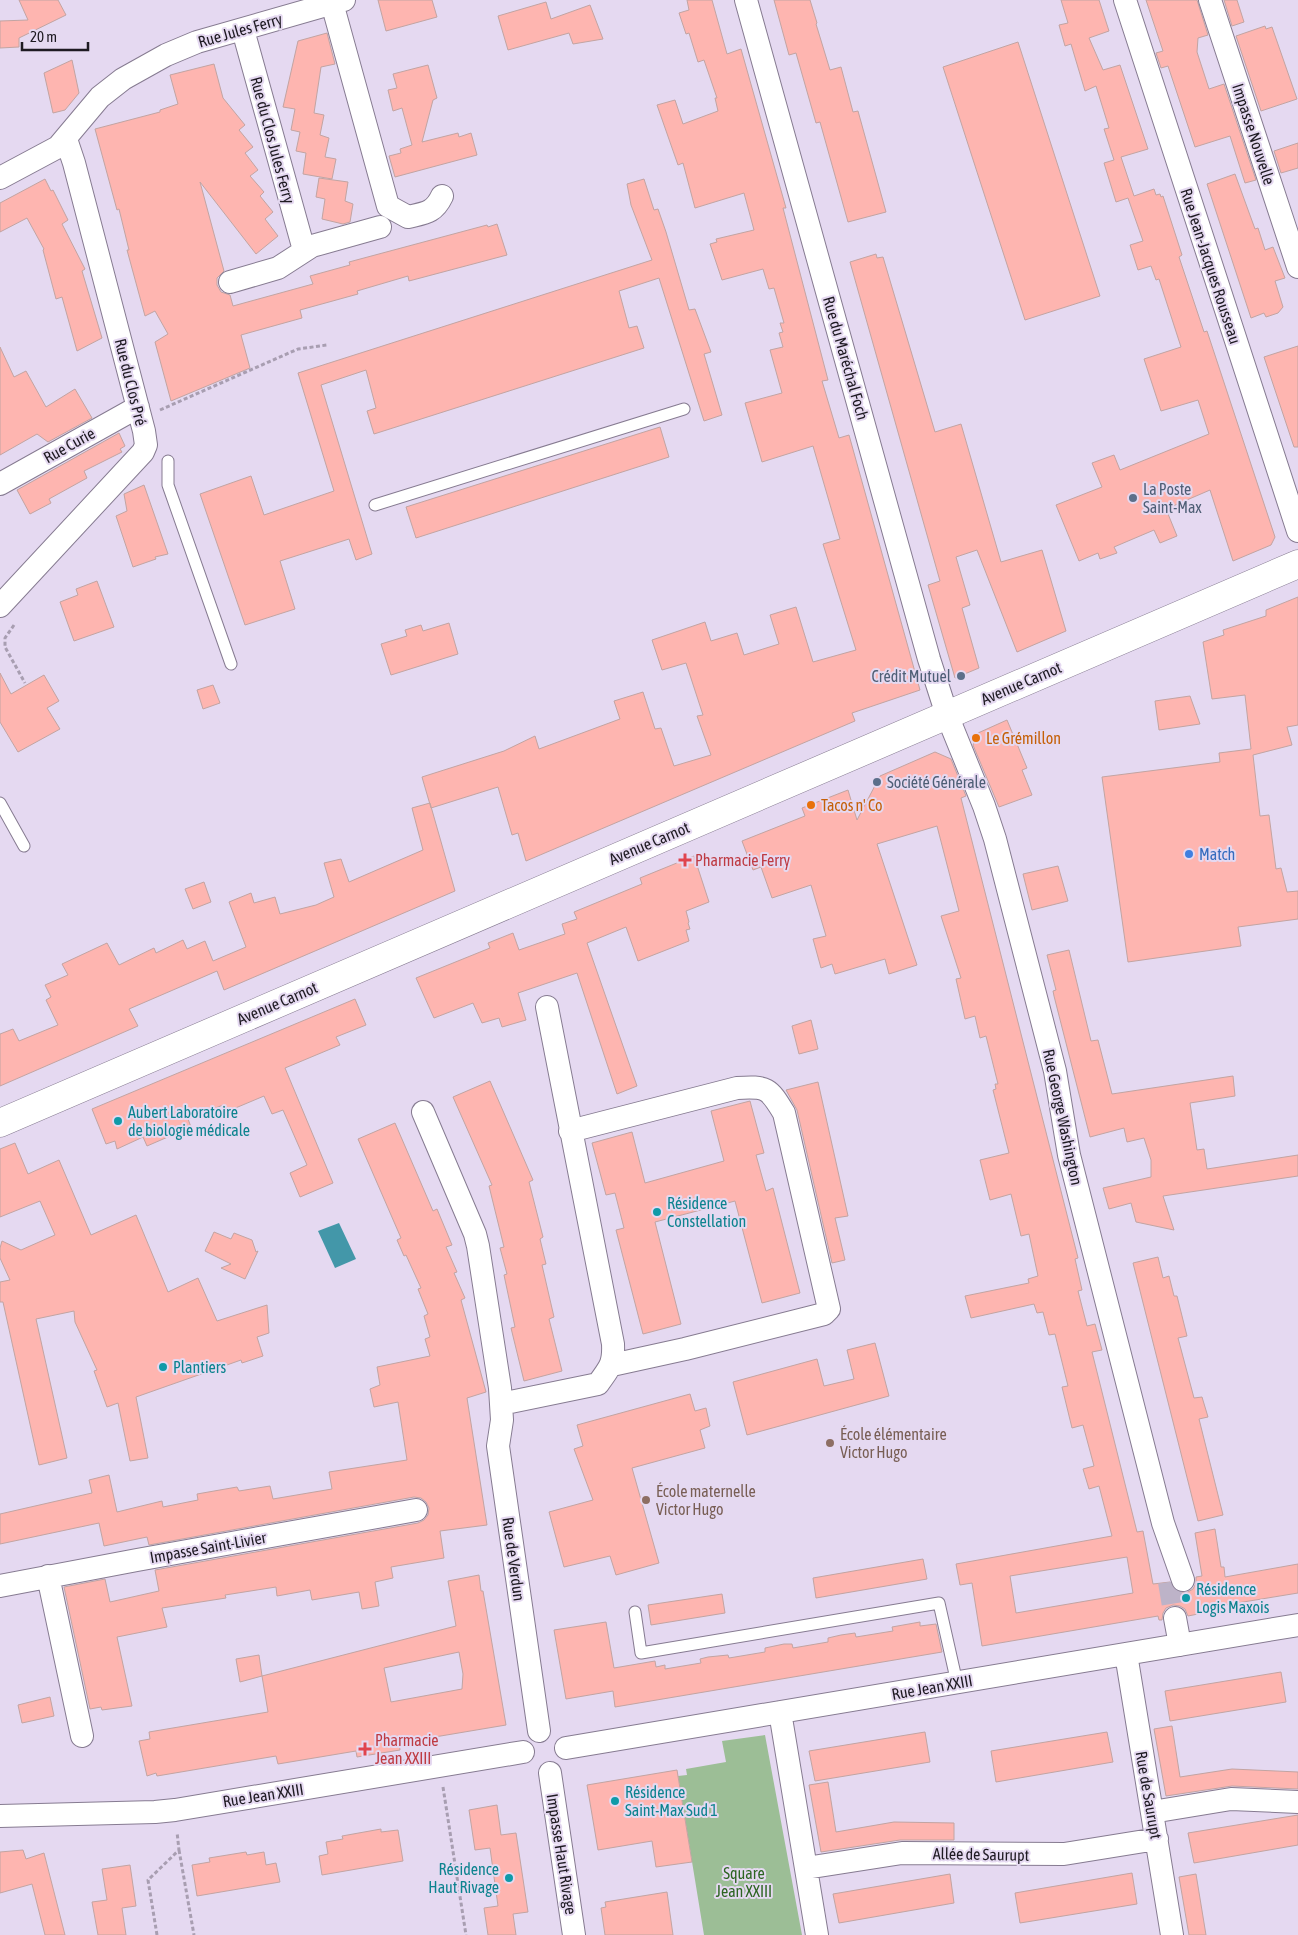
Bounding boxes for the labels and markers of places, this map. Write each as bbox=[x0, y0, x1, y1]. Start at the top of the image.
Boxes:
place label: La Poste Saint-Max bbox=[1143, 480, 1202, 516]
marker: La Poste Saint-Max bbox=[1127, 492, 1139, 504]
place label: Crédit Mutuel bbox=[872, 667, 952, 685]
marker: Crédit Mutuel bbox=[955, 670, 967, 682]
place label: Le Grémillon bbox=[986, 729, 1061, 747]
marker: Le Grémillon bbox=[970, 732, 982, 744]
place label: Société Générale bbox=[887, 773, 986, 791]
marker: Société Générale bbox=[871, 776, 883, 788]
place label: Tacos n' Co bbox=[821, 796, 883, 814]
marker: Tacos n' Co bbox=[805, 799, 817, 811]
place label: Match bbox=[1199, 845, 1235, 863]
marker: Match bbox=[1183, 848, 1195, 860]
place label: Pharmacie Ferry bbox=[695, 851, 791, 870]
marker: Pharmacie Ferry bbox=[679, 854, 691, 866]
place label: Aubert Laboratoire de biologie médicale bbox=[128, 1103, 250, 1140]
marker: Aubert Laboratoire de biologie médicale bbox=[112, 1115, 124, 1127]
place label: Résidence Constellation bbox=[667, 1194, 746, 1230]
marker: Résidence Constellation bbox=[651, 1206, 663, 1218]
place label: Plantiers bbox=[173, 1358, 227, 1376]
marker: Plantiers bbox=[157, 1361, 169, 1373]
place label: École élémentaire Victor Hugo bbox=[840, 1425, 947, 1462]
marker: École élémentaire Victor Hugo bbox=[824, 1437, 836, 1449]
place label: École maternelle Victor Hugo bbox=[656, 1482, 756, 1519]
marker: École maternelle Victor Hugo bbox=[640, 1494, 652, 1506]
place label: Résidence Logis Maxois bbox=[1196, 1580, 1270, 1617]
marker: Résidence Logis Maxois bbox=[1180, 1592, 1192, 1604]
place label: Pharmacie Jean XXIII bbox=[375, 1731, 439, 1767]
marker: Pharmacie Jean XXIII bbox=[359, 1743, 371, 1755]
place label: Résidence Saint-Max Sud 1 bbox=[625, 1783, 718, 1819]
marker: Résidence Saint-Max Sud 1 bbox=[609, 1795, 621, 1807]
place label: Résidence Haut Rivage bbox=[428, 1860, 499, 1897]
marker: Résidence Haut Rivage bbox=[503, 1872, 515, 1884]

